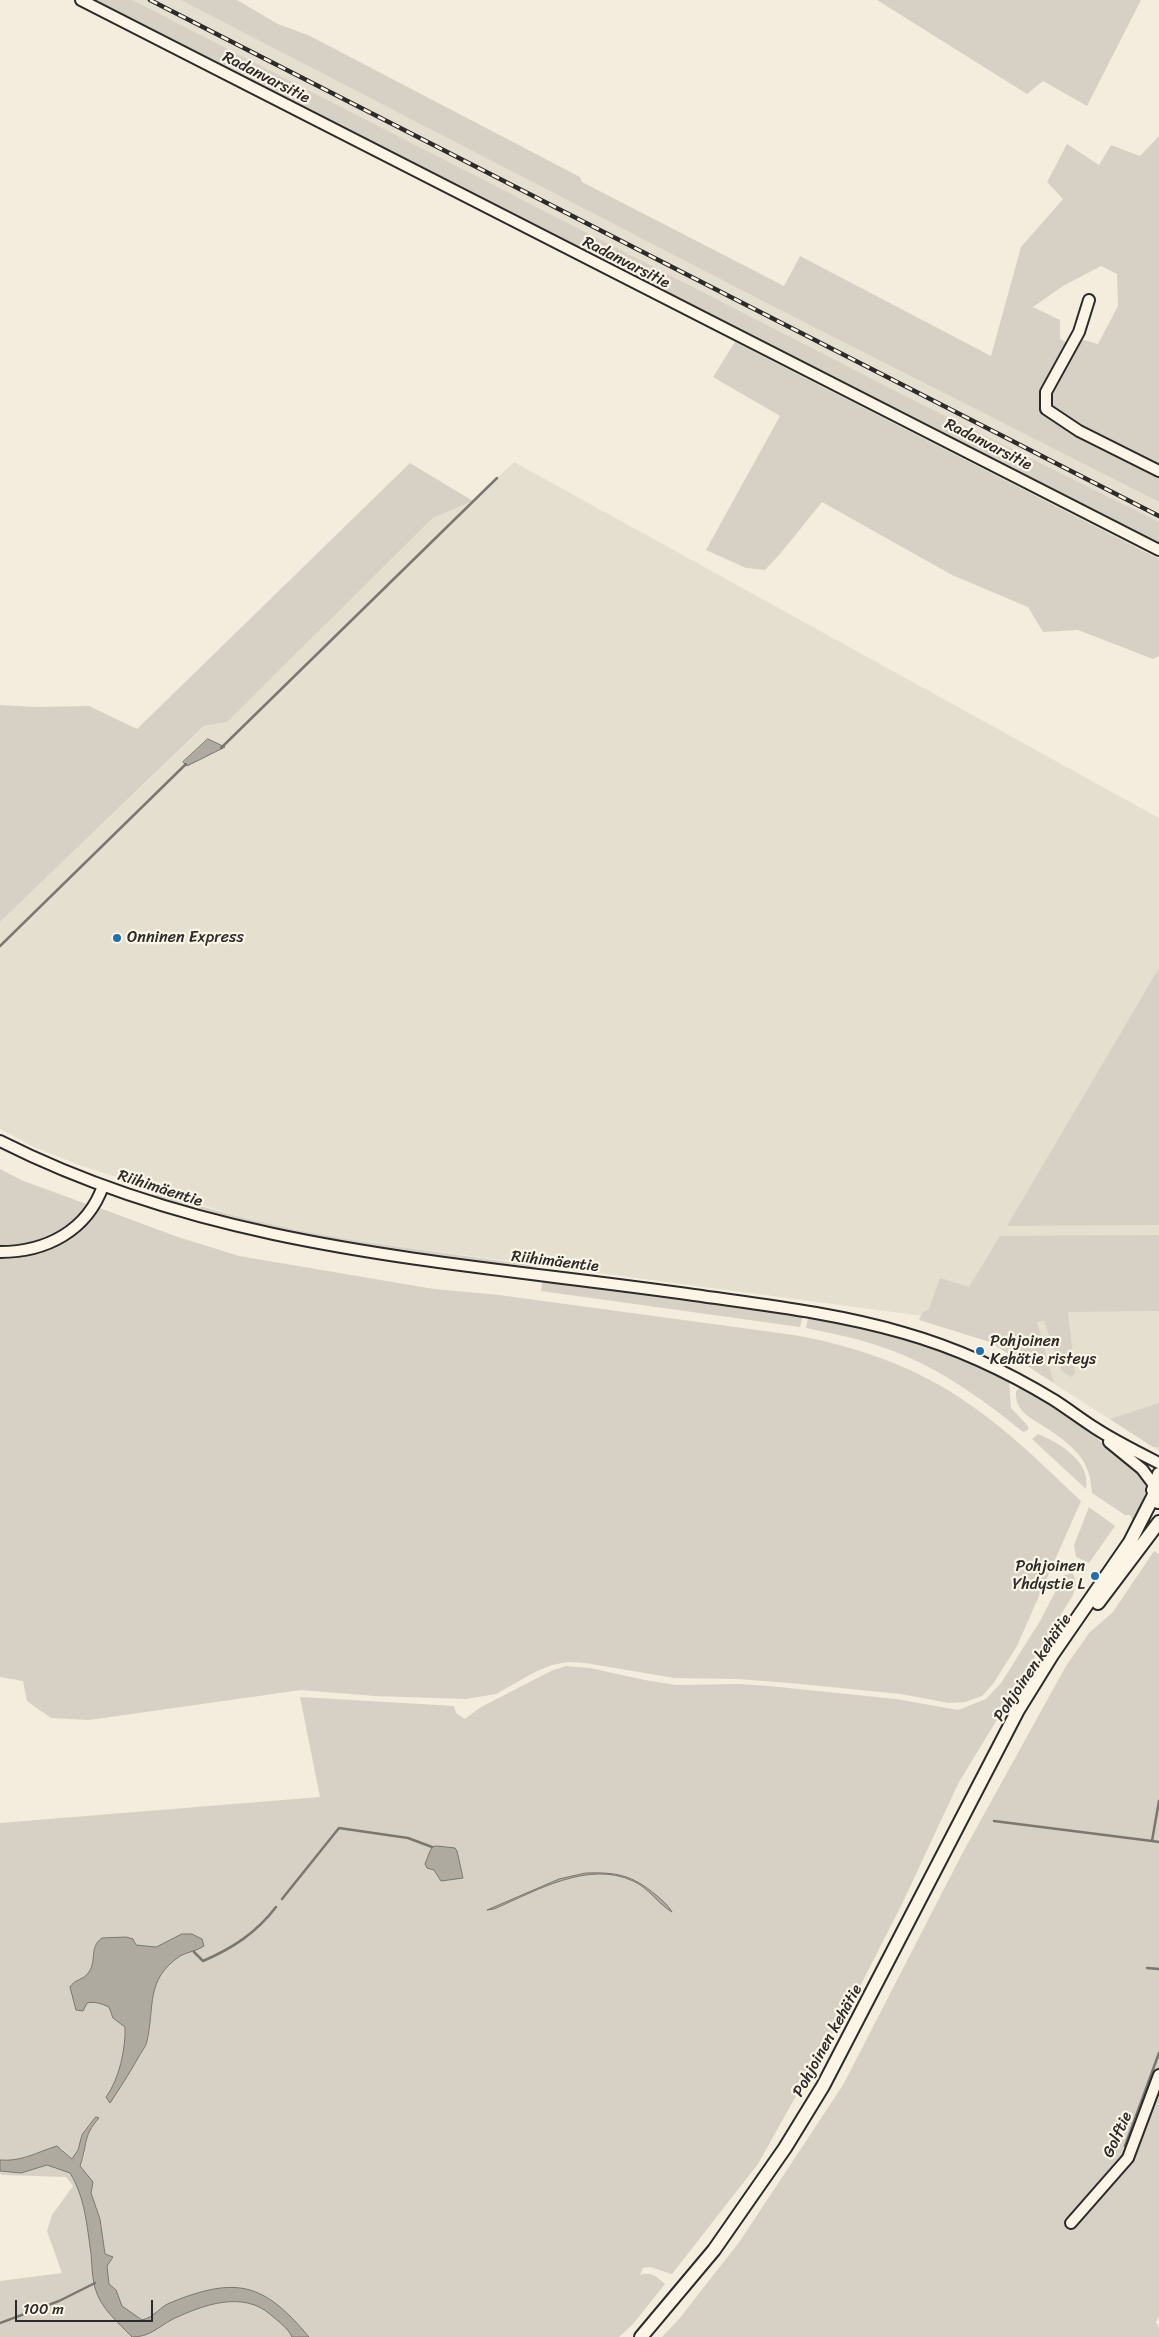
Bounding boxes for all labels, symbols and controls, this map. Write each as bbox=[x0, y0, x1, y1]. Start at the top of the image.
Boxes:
street label: Radanvarsitie bbox=[219, 48, 313, 108]
street label: Radanvarsitie bbox=[579, 233, 673, 293]
street label: Radanvarsitie bbox=[941, 415, 1035, 475]
place label: Onninen Express bbox=[127, 928, 244, 948]
marker: Onninen Express bbox=[111, 932, 123, 944]
street label: Riihimäentie bbox=[115, 1166, 205, 1212]
street label: Riihimäentie bbox=[510, 1247, 600, 1277]
place label: Pohjoinen Kehätie risteys bbox=[990, 1332, 1096, 1370]
marker: Pohjoinen Kehätie risteys bbox=[974, 1345, 986, 1357]
place label: Pohjoinen Yhdystie L bbox=[1013, 1557, 1085, 1595]
marker: Pohjoinen Yhdystie L bbox=[1089, 1570, 1101, 1582]
street label: Pohjoinen kehätie bbox=[990, 1611, 1076, 1725]
street label: Pohjoinen kehätie bbox=[789, 1982, 867, 2100]
street label: Golftie bbox=[1099, 2109, 1137, 2161]
scale bar bbox=[18, 2290, 155, 2322]
text: 100 m bbox=[23, 2296, 64, 2322]

